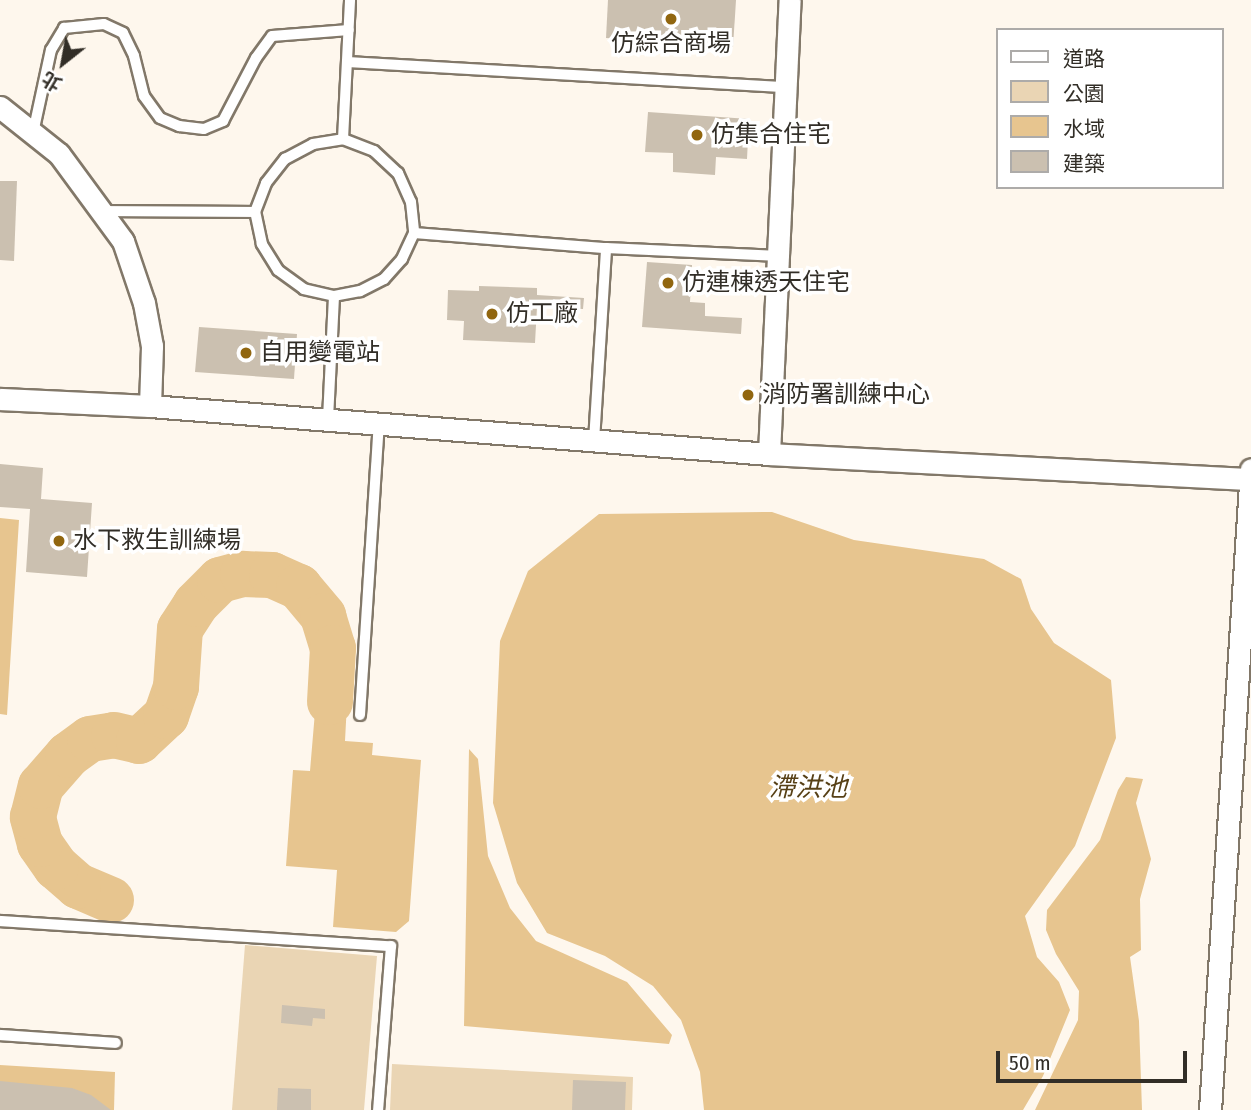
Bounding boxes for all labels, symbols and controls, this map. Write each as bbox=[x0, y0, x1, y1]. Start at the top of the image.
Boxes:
marker: 仿綜合商場 bbox=[663, 11, 679, 27]
north arrow bbox=[28, 28, 98, 98]
legend bbox=[996, 28, 1223, 189]
place label: 仿綜合商場 bbox=[611, 30, 731, 58]
text: 道路 bbox=[1063, 46, 1105, 72]
text: 北 bbox=[38, 67, 66, 96]
text: 公園 bbox=[1063, 81, 1105, 107]
text: 水域 bbox=[1063, 116, 1105, 142]
place label: 仿集合住宅 bbox=[711, 121, 831, 149]
marker: 仿集合住宅 bbox=[689, 127, 705, 143]
text: 建築 bbox=[1063, 151, 1105, 177]
place label: 仿連棟透天住宅 bbox=[682, 269, 850, 297]
marker: 仿連棟透天住宅 bbox=[660, 275, 676, 291]
place label: 仿工廠 bbox=[506, 300, 578, 328]
marker: 仿工廠 bbox=[484, 306, 500, 322]
place label: 自用變電站 bbox=[260, 339, 380, 367]
marker: 自用變電站 bbox=[238, 345, 254, 361]
place label: 消防署訓練中心 bbox=[762, 381, 930, 409]
marker: 消防署訓練中心 bbox=[740, 387, 756, 403]
place label: 水下救生訓練場 bbox=[73, 527, 241, 555]
marker: 水下救生訓練場 bbox=[51, 533, 67, 549]
water label: 滯洪池 bbox=[769, 772, 847, 804]
scale bar bbox=[999, 1036, 1190, 1080]
text: 50 m bbox=[1009, 1050, 1051, 1076]

